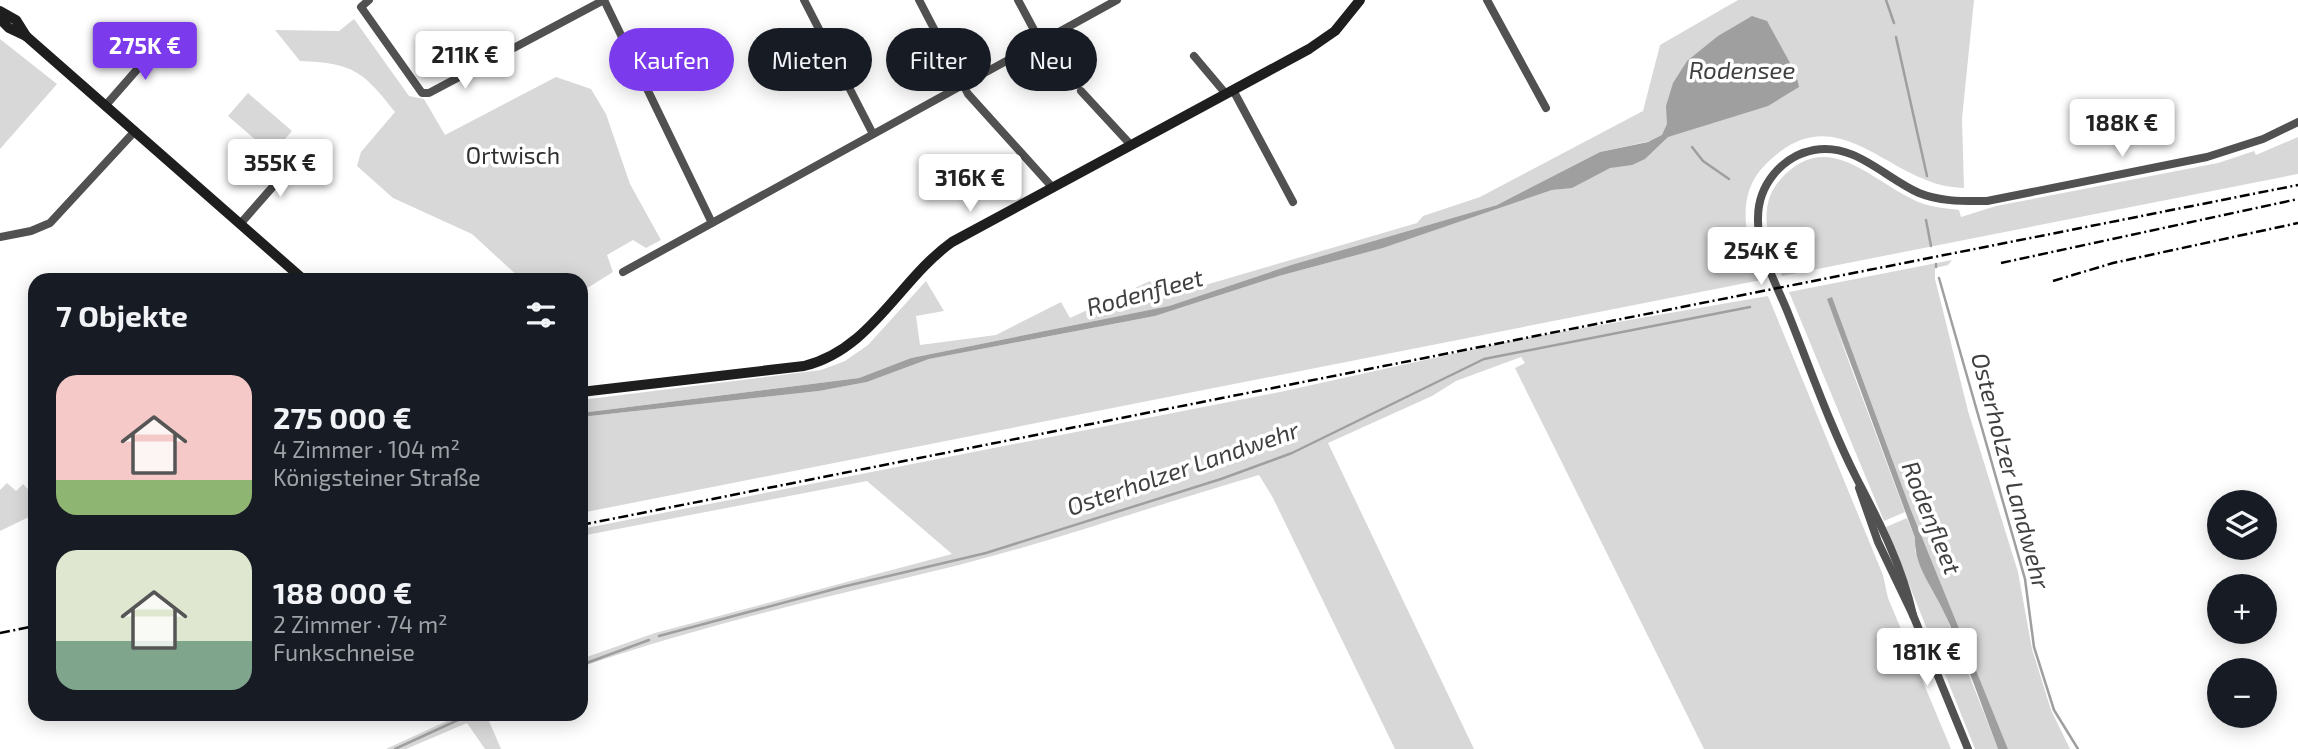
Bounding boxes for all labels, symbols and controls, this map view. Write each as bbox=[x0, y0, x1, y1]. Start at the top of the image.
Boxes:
pin: 275K € bbox=[88, 22, 202, 82]
chip: Kaufen bbox=[609, 28, 734, 91]
chip: Mieten bbox=[748, 28, 872, 91]
chip: Filter bbox=[886, 28, 991, 91]
chip: Neu bbox=[1005, 28, 1097, 91]
text: 275K € bbox=[109, 31, 181, 59]
pin: 211K € bbox=[408, 32, 522, 91]
text: 211K € bbox=[431, 40, 499, 68]
water label: Rodensee bbox=[1689, 55, 1795, 84]
pin: 188K € bbox=[2065, 100, 2179, 159]
text: 188K € bbox=[2086, 108, 2158, 136]
pin: 355K € bbox=[223, 140, 337, 199]
park label: Ortwisch bbox=[466, 141, 560, 169]
text: 355K € bbox=[244, 148, 316, 176]
pin: 316K € bbox=[913, 154, 1027, 214]
text: 316K € bbox=[935, 163, 1005, 191]
pin: 254K € bbox=[1704, 228, 1818, 287]
text: 254K € bbox=[1724, 236, 1798, 264]
water label: Rodenfleet bbox=[1083, 262, 1207, 321]
icon: filters bbox=[522, 296, 560, 334]
text: 7 Objekte bbox=[56, 297, 188, 333]
water label: Osterholzer Landwehr bbox=[1966, 349, 2057, 592]
text: 275 000 € bbox=[273, 399, 412, 435]
icon: home bbox=[112, 403, 196, 487]
water label: Osterholzer Landwehr bbox=[1063, 414, 1303, 521]
text: 4 Zimmer · 104 m² bbox=[273, 435, 460, 463]
water label: Rodenfleet bbox=[1897, 457, 1969, 579]
text: Königsteiner Straße bbox=[273, 463, 481, 491]
map controls bbox=[2207, 490, 2277, 728]
button: layers bbox=[2207, 490, 2277, 560]
text: 188 000 € bbox=[273, 574, 412, 610]
button: + bbox=[2207, 574, 2277, 644]
icon: home bbox=[112, 578, 196, 662]
text: 2 Zimmer · 74 m² bbox=[273, 610, 448, 638]
pin: 181K € bbox=[1870, 628, 1984, 688]
text: 181K € bbox=[1893, 637, 1961, 665]
text: Funkschneise bbox=[273, 638, 415, 666]
button: − bbox=[2207, 658, 2277, 728]

